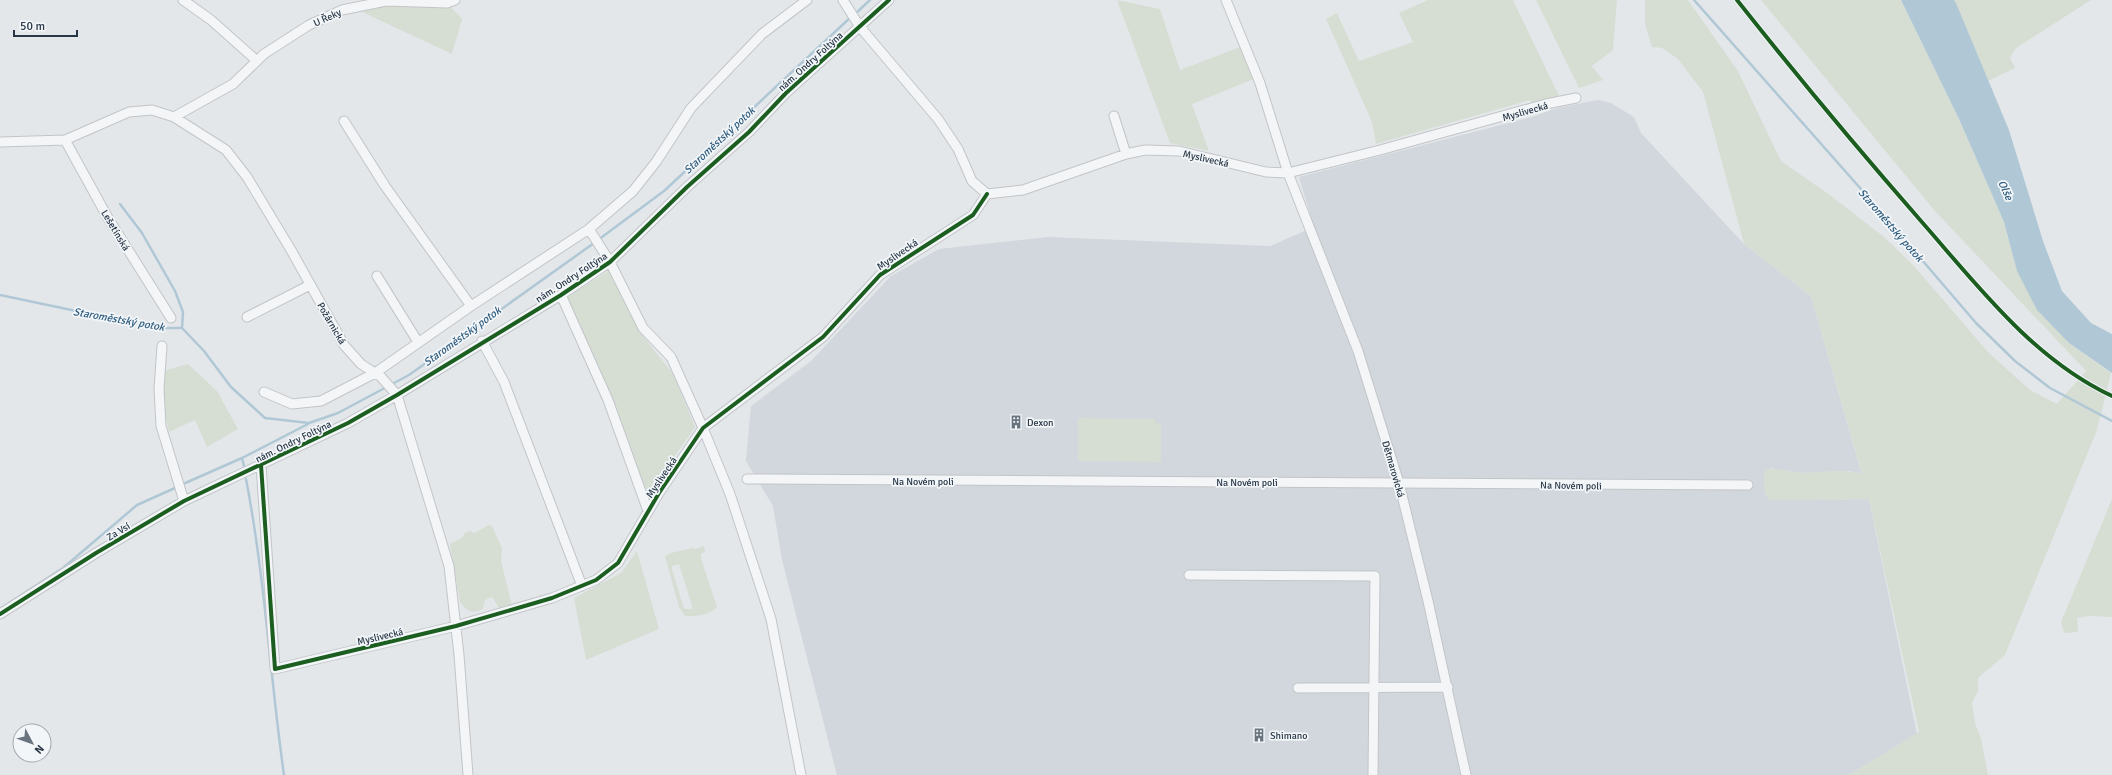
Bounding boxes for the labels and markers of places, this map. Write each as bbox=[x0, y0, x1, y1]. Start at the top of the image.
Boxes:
building icon: Dexon bbox=[1008, 414, 1024, 430]
place label: Dexon bbox=[1027, 417, 1054, 429]
building icon: Shimano bbox=[1251, 727, 1267, 743]
place label: Shimano bbox=[1270, 730, 1307, 742]

